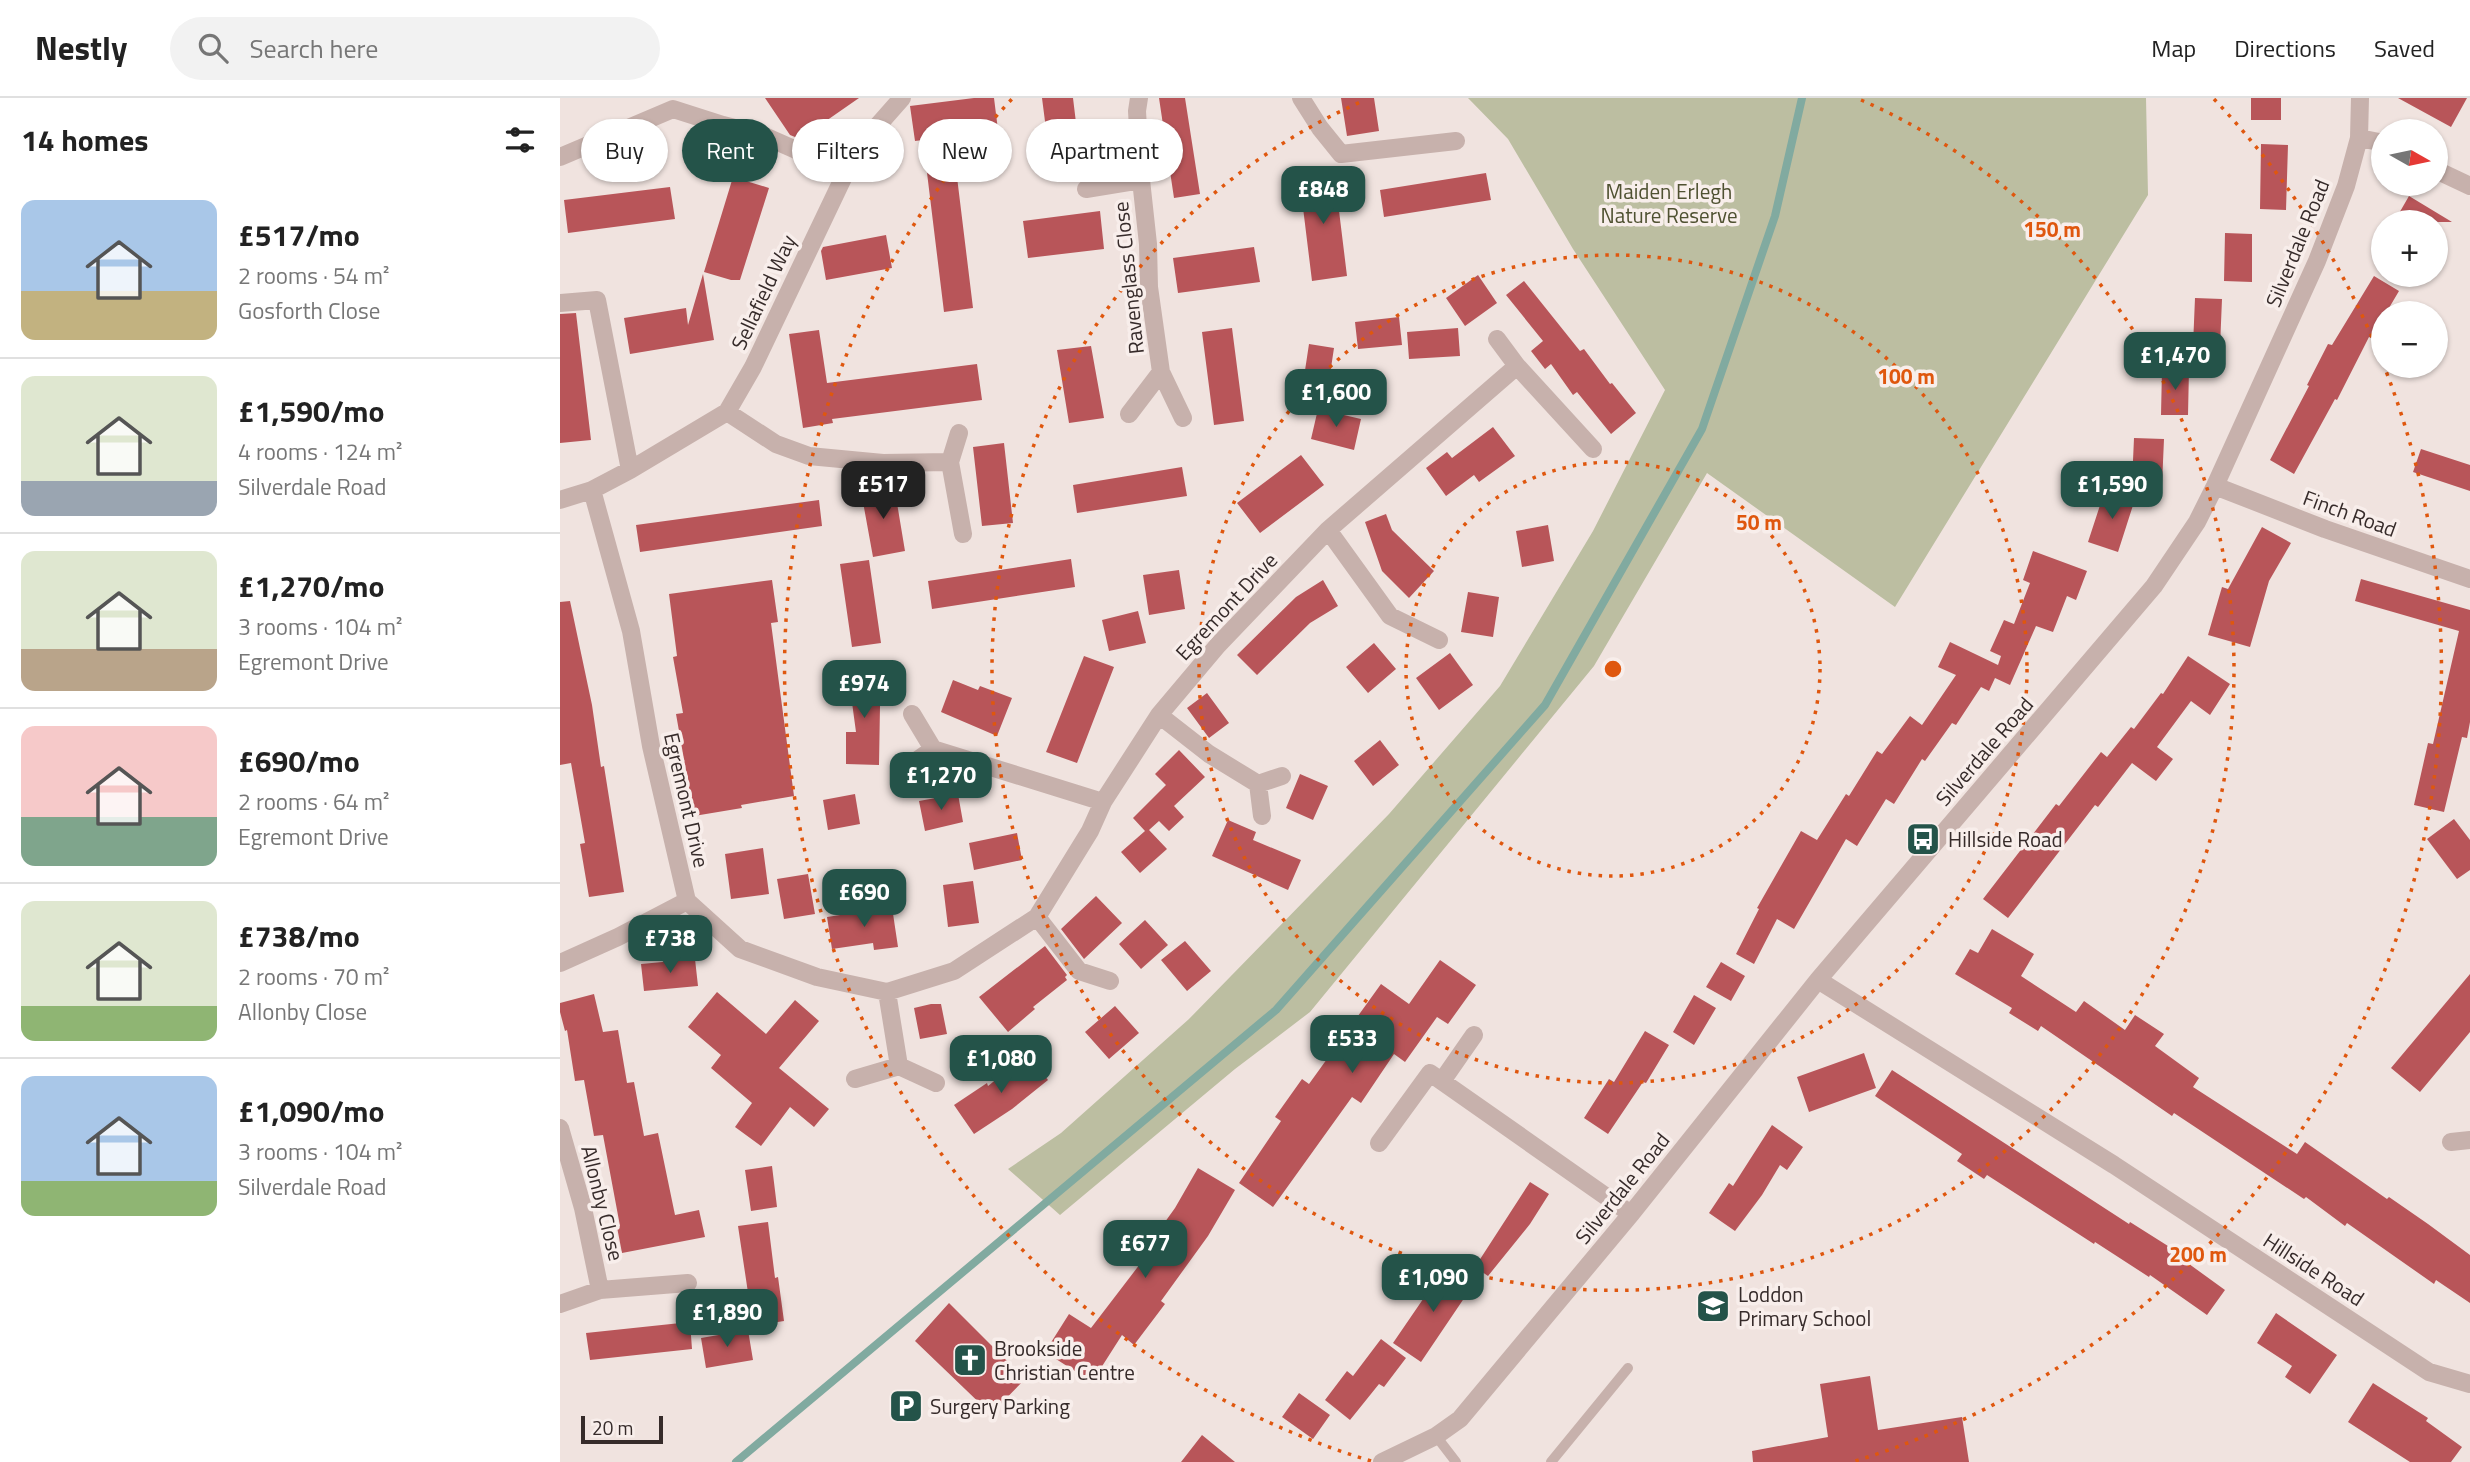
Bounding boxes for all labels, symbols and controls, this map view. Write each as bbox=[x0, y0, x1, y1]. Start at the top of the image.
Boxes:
search box bbox=[170, 17, 660, 80]
text: Nestly bbox=[35, 23, 128, 73]
icon: search bbox=[194, 29, 232, 67]
text: Search here bbox=[250, 29, 378, 68]
text: Map bbox=[2151, 30, 2196, 66]
text: Directions bbox=[2234, 30, 2336, 66]
text: Saved bbox=[2374, 30, 2435, 66]
text: 14 homes bbox=[21, 117, 148, 163]
chip: Buy bbox=[581, 119, 668, 182]
chip: Rent bbox=[682, 119, 778, 182]
chip: Filters bbox=[792, 119, 904, 182]
chip: New bbox=[918, 119, 1012, 182]
chip: Apartment bbox=[1026, 119, 1183, 182]
north arrow bbox=[2371, 119, 2448, 196]
map controls bbox=[2371, 119, 2448, 378]
icon: filters bbox=[501, 121, 539, 159]
pin: £848 bbox=[1282, 166, 1364, 226]
text: £848 bbox=[1297, 171, 1349, 206]
street label: Silverdale Road bbox=[2257, 174, 2337, 312]
park label: Maiden Erlegh Nature Reserve bbox=[1600, 175, 1738, 231]
street label: Ravenglass Close bbox=[1104, 200, 1152, 356]
button: + bbox=[2371, 210, 2448, 287]
text: £517/mo bbox=[238, 212, 360, 258]
text: 150 m bbox=[2023, 213, 2081, 245]
icon: home bbox=[77, 228, 161, 312]
street label: Sellafield Way bbox=[722, 229, 804, 355]
text: 2 rooms · 54 m² bbox=[238, 258, 389, 293]
text: Gosforth Close bbox=[238, 293, 380, 328]
button: − bbox=[2371, 301, 2448, 378]
pin: £1,470 bbox=[2118, 332, 2232, 392]
text: £1,470 bbox=[2140, 337, 2210, 372]
text: 100 m bbox=[1877, 360, 1935, 392]
pin: £1,600 bbox=[1279, 370, 1393, 429]
text: £1,600 bbox=[1301, 374, 1371, 409]
text: £1,590/mo bbox=[238, 388, 384, 434]
icon: home bbox=[77, 404, 161, 488]
text: 4 rooms · 124 m² bbox=[238, 434, 402, 469]
pin: £517 bbox=[842, 462, 924, 521]
pin: £1,590 bbox=[2055, 462, 2169, 521]
text: £517 bbox=[857, 466, 909, 501]
text: £1,590 bbox=[2077, 466, 2147, 501]
text: Silverdale Road bbox=[238, 469, 386, 504]
street label: Finch Road bbox=[2299, 481, 2401, 545]
text: 50 m bbox=[1736, 506, 1782, 538]
street label: Egremont Drive bbox=[1167, 545, 1285, 667]
text: £1,270/mo bbox=[238, 563, 384, 609]
icon: home bbox=[77, 579, 161, 663]
text: 3 rooms · 104 m² bbox=[238, 609, 402, 644]
text: Egremont Drive bbox=[238, 644, 389, 679]
centre of rings bbox=[1601, 657, 1625, 681]
pin: £974 bbox=[823, 660, 905, 720]
text: £974 bbox=[838, 665, 890, 700]
street label: Silverdale Road bbox=[1927, 689, 2041, 813]
street label: Egremont Drive bbox=[656, 729, 718, 871]
text: £690/mo bbox=[238, 738, 360, 784]
pin: £1,270 bbox=[884, 752, 998, 812]
icon: home bbox=[77, 754, 161, 838]
text: £1,270 bbox=[906, 757, 976, 792]
text: 2 rooms · 64 m² bbox=[238, 784, 389, 819]
text: Egremont Drive bbox=[238, 819, 389, 854]
bus stop icon: Hillside Road bbox=[1904, 820, 1942, 858]
place label: Hillside Road bbox=[1948, 823, 2063, 855]
pin: £690 bbox=[823, 870, 905, 929]
text: £690 bbox=[838, 874, 890, 909]
text: £738/mo bbox=[238, 913, 360, 959]
pin: £738 bbox=[629, 916, 711, 975]
text: £738 bbox=[644, 920, 696, 955]
icon: home bbox=[77, 929, 161, 1013]
text: 2 rooms · 70 m² bbox=[238, 959, 389, 994]
text: Allonby Close bbox=[238, 994, 367, 1029]
pin: £533 bbox=[1311, 1016, 1393, 1075]
text: £533 bbox=[1326, 1020, 1378, 1055]
pin: £1,080 bbox=[944, 1035, 1058, 1095]
text: £1,080 bbox=[966, 1040, 1036, 1075]
text: £1,090/mo bbox=[238, 1088, 384, 1134]
icon: home bbox=[77, 1104, 161, 1188]
street label: Silverdale Road bbox=[1567, 1125, 1677, 1251]
text: 3 rooms · 104 m² bbox=[238, 1134, 402, 1169]
street label: Allonby Close bbox=[573, 1142, 633, 1264]
text: Silverdale Road bbox=[238, 1169, 386, 1204]
pin: £677 bbox=[1104, 1220, 1186, 1280]
street label: Hillside Road bbox=[2257, 1224, 2371, 1314]
text: £677 bbox=[1119, 1225, 1171, 1260]
text: 200 m bbox=[2169, 1238, 2227, 1270]
pin: £1,090 bbox=[1376, 1254, 1490, 1314]
text: £1,090 bbox=[1398, 1259, 1468, 1294]
place label: Loddon Primary School bbox=[1738, 1278, 1871, 1334]
school or university icon: Loddon Primary School bbox=[1694, 1287, 1732, 1325]
pin: £1,890 bbox=[670, 1290, 784, 1349]
text: £1,890 bbox=[692, 1294, 762, 1329]
place label: Brookside Christian Centre bbox=[994, 1332, 1135, 1388]
church icon: Brookside Christian Centre bbox=[951, 1341, 989, 1379]
parking icon: Surgery Parking bbox=[887, 1387, 925, 1425]
place label: Surgery Parking bbox=[930, 1390, 1070, 1422]
scale bar bbox=[581, 1413, 663, 1445]
text: 20 m bbox=[592, 1413, 633, 1442]

